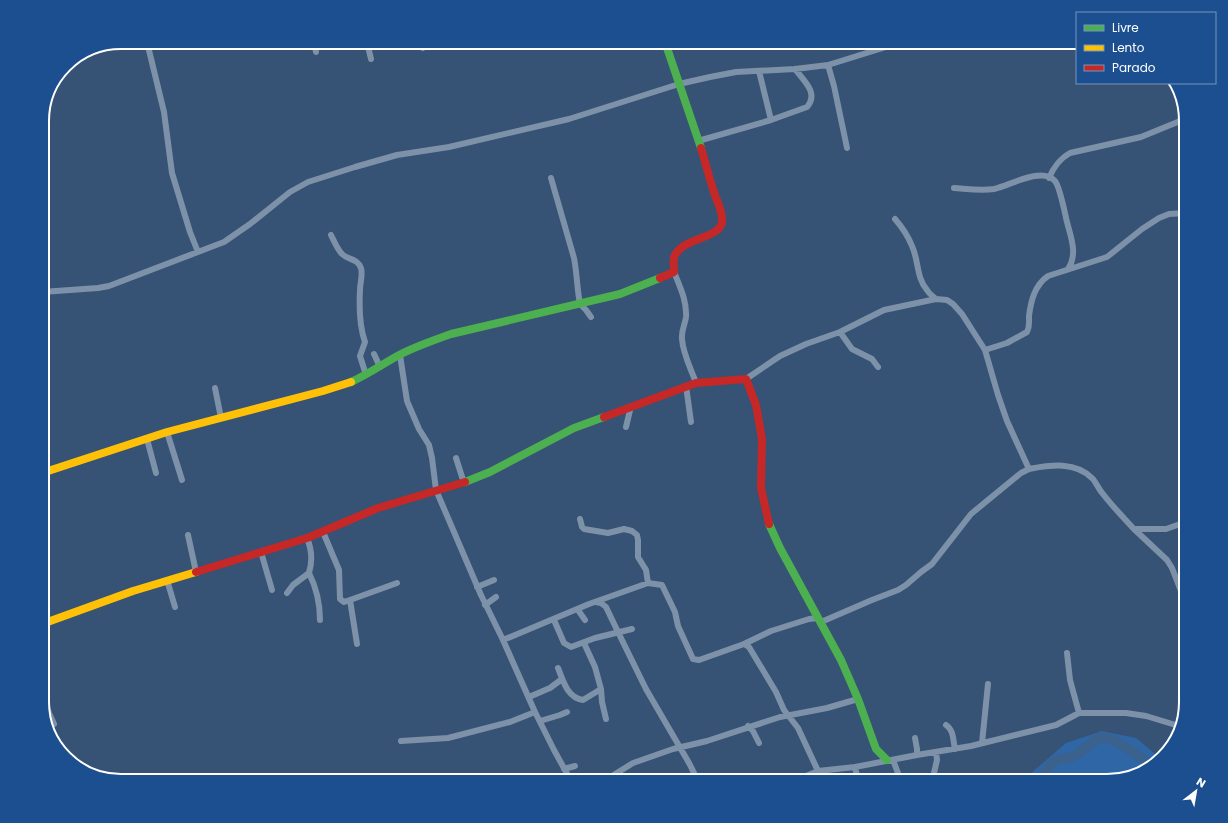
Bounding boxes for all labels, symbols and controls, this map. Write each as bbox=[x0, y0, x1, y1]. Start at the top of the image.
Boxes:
legend bbox=[1076, 12, 1216, 84]
text: Livre bbox=[1112, 19, 1139, 36]
text: Lento bbox=[1112, 39, 1145, 56]
text: Parado bbox=[1112, 59, 1156, 76]
north arrow bbox=[1176, 771, 1216, 811]
text: N bbox=[1193, 773, 1209, 791]

